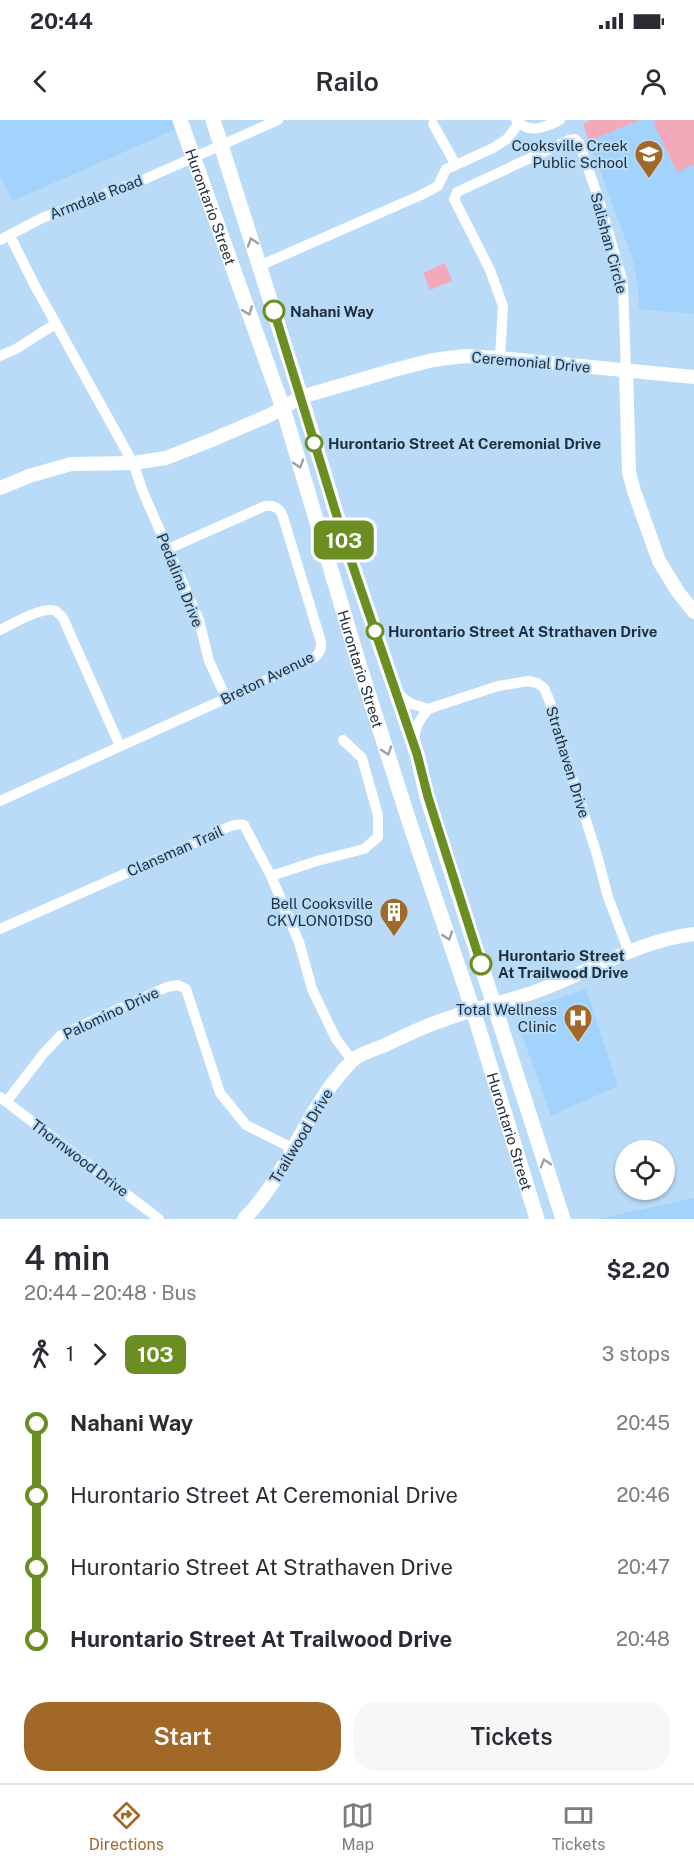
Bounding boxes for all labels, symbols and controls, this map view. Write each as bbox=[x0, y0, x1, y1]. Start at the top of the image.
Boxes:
text: 20:44 bbox=[30, 8, 93, 34]
icon: back bbox=[24, 65, 57, 98]
text: Railo bbox=[315, 65, 379, 97]
icon: person bbox=[637, 65, 670, 98]
place label: Cooksville Creek Public School bbox=[512, 137, 628, 171]
school or university icon: Cooksville Creek Public School bbox=[633, 138, 665, 180]
street label: Hurontario Street bbox=[182, 146, 240, 267]
street label: Armdale Road bbox=[47, 171, 145, 223]
street label: Salishan Circle bbox=[587, 191, 631, 295]
one-way arrow bbox=[247, 237, 259, 248]
marker: Nahani Way bbox=[263, 300, 285, 322]
place label: Nahani Way bbox=[290, 303, 375, 320]
one-way arrow bbox=[241, 305, 254, 315]
street label: Ceremonial Drive bbox=[471, 348, 591, 376]
marker: Hurontario Street At Ceremonial Drive bbox=[305, 434, 323, 452]
place label: Hurontario Street At Ceremonial Drive bbox=[328, 435, 601, 452]
one-way arrow bbox=[292, 458, 304, 469]
line badge: 103 bbox=[310, 520, 379, 560]
text: 103 bbox=[326, 528, 362, 553]
street label: Pedalina Drive bbox=[153, 531, 207, 629]
street label: Hurontario Street bbox=[335, 608, 387, 730]
marker: Hurontario Street At Strathaven Drive bbox=[366, 622, 384, 640]
place label: Hurontario Street At Strathaven Drive bbox=[388, 623, 658, 640]
street label: Breton Avenue bbox=[217, 648, 317, 708]
street label: Strathaven Drive bbox=[543, 704, 593, 820]
one-way arrow bbox=[380, 745, 392, 756]
street label: Clansman Trail bbox=[124, 822, 226, 880]
place label: Bell Cooksville CKVLON01DS0 bbox=[267, 895, 373, 929]
building icon: Bell Cooksville CKVLON01DS0 bbox=[378, 896, 410, 938]
one-way arrow bbox=[441, 930, 453, 941]
place label: Hurontario Street At Trailwood Drive bbox=[498, 947, 629, 981]
marker: Hurontario Street At Trailwood Drive bbox=[470, 953, 492, 975]
street label: Palomino Drive bbox=[60, 983, 162, 1043]
place label: Total Wellness Clinic bbox=[456, 1001, 557, 1035]
hospital icon: Total Wellness Clinic bbox=[562, 1002, 594, 1044]
street label: Hurontario Street bbox=[484, 1070, 536, 1192]
street label: Trailwood Drive bbox=[266, 1086, 336, 1186]
street label: Thornwood Drive bbox=[28, 1116, 132, 1200]
map controls bbox=[615, 1140, 675, 1200]
button: locate bbox=[615, 1140, 675, 1200]
one-way arrow bbox=[540, 1158, 552, 1169]
text: 4 min bbox=[24, 1239, 110, 1277]
text: $2.20 bbox=[607, 1257, 670, 1283]
text: 20:44 – 20:48 · Bus bbox=[24, 1281, 196, 1305]
icon: walk bbox=[24, 1338, 57, 1371]
icon: forward bbox=[83, 1338, 116, 1371]
text: 1 bbox=[66, 1342, 74, 1366]
text: 103 bbox=[137, 1342, 174, 1367]
text: 3 stops bbox=[602, 1342, 670, 1366]
text: Nahani Way bbox=[70, 1410, 193, 1436]
text: 20:45 bbox=[616, 1411, 670, 1435]
text: Hurontario Street At Ceremonial Drive bbox=[70, 1482, 458, 1508]
text: 20:46 bbox=[616, 1483, 670, 1507]
text: Hurontario Street At Strathaven Drive bbox=[70, 1554, 453, 1580]
text: 20:47 bbox=[617, 1555, 670, 1579]
text: Hurontario Street At Trailwood Drive bbox=[70, 1626, 452, 1652]
text: 20:48 bbox=[616, 1627, 670, 1651]
button: Start bbox=[24, 1702, 341, 1771]
button: Tickets bbox=[353, 1702, 670, 1771]
tab: Directions bbox=[89, 1799, 164, 1854]
tab: Map bbox=[341, 1799, 374, 1854]
tab: Tickets bbox=[552, 1799, 605, 1854]

